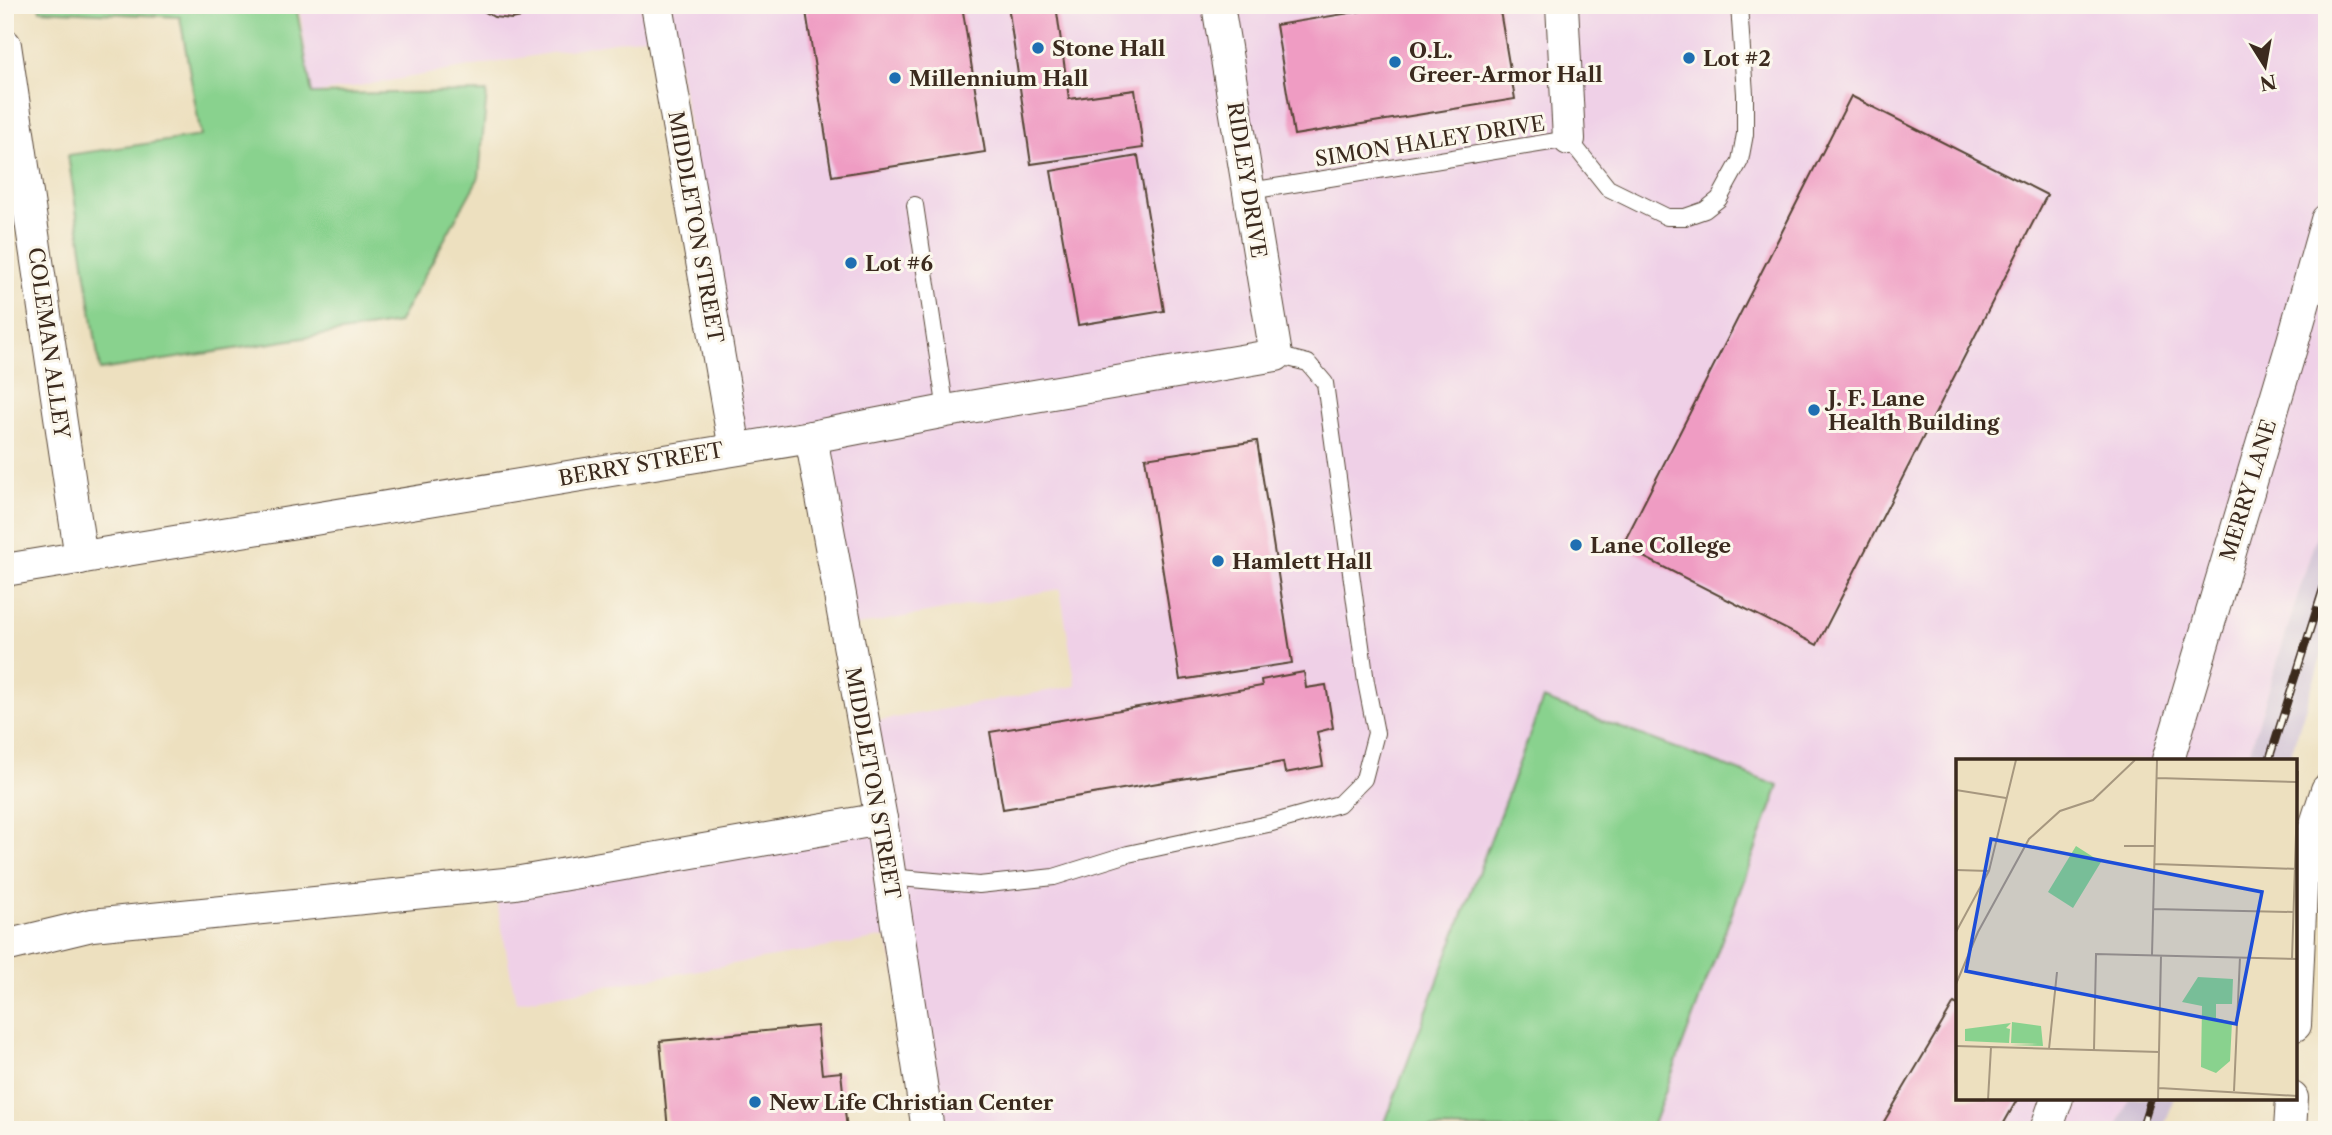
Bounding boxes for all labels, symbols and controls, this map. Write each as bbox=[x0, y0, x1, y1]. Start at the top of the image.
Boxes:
north arrow bbox=[2230, 32, 2300, 102]
place label: Stone Hall bbox=[1052, 36, 1165, 61]
place label: O.L. Greer-Armor Hall bbox=[1409, 38, 1603, 87]
marker: Stone Hall bbox=[1030, 40, 1046, 56]
place label: Lot #2 bbox=[1703, 46, 1771, 71]
marker: Lot #2 bbox=[1681, 50, 1697, 66]
marker: O.L. Greer-Armor Hall bbox=[1387, 54, 1403, 70]
place label: Millennium Hall bbox=[909, 66, 1089, 91]
text: N bbox=[2258, 69, 2278, 95]
marker: Millennium Hall bbox=[887, 70, 903, 86]
street label: RIDLEY DRIVE bbox=[1222, 100, 1272, 260]
street label: MIDDLETON STREET bbox=[663, 109, 729, 345]
street label: SIMON HALEY DRIVE bbox=[1313, 110, 1547, 172]
street label: COLEMAN ALLEY bbox=[23, 246, 75, 441]
place label: Lot #6 bbox=[865, 251, 933, 276]
marker: Lot #6 bbox=[843, 255, 859, 271]
place label: J. F. Lane Health Building bbox=[1824, 386, 2000, 435]
marker: J. F. Lane Health Building bbox=[1806, 402, 1822, 418]
street label: MERRY LANE bbox=[2215, 416, 2281, 564]
street label: BERRY STREET bbox=[557, 437, 726, 491]
place label: Lane College bbox=[1590, 533, 1731, 558]
marker: Lane College bbox=[1568, 537, 1584, 553]
place label: Hamlett Hall bbox=[1232, 549, 1372, 574]
marker: Hamlett Hall bbox=[1210, 553, 1226, 569]
street label: MIDDLETON STREET bbox=[840, 665, 906, 901]
inset map bbox=[1956, 759, 2297, 1100]
place label: New Life Christian Center bbox=[769, 1090, 1054, 1115]
marker: New Life Christian Center bbox=[747, 1094, 763, 1110]

